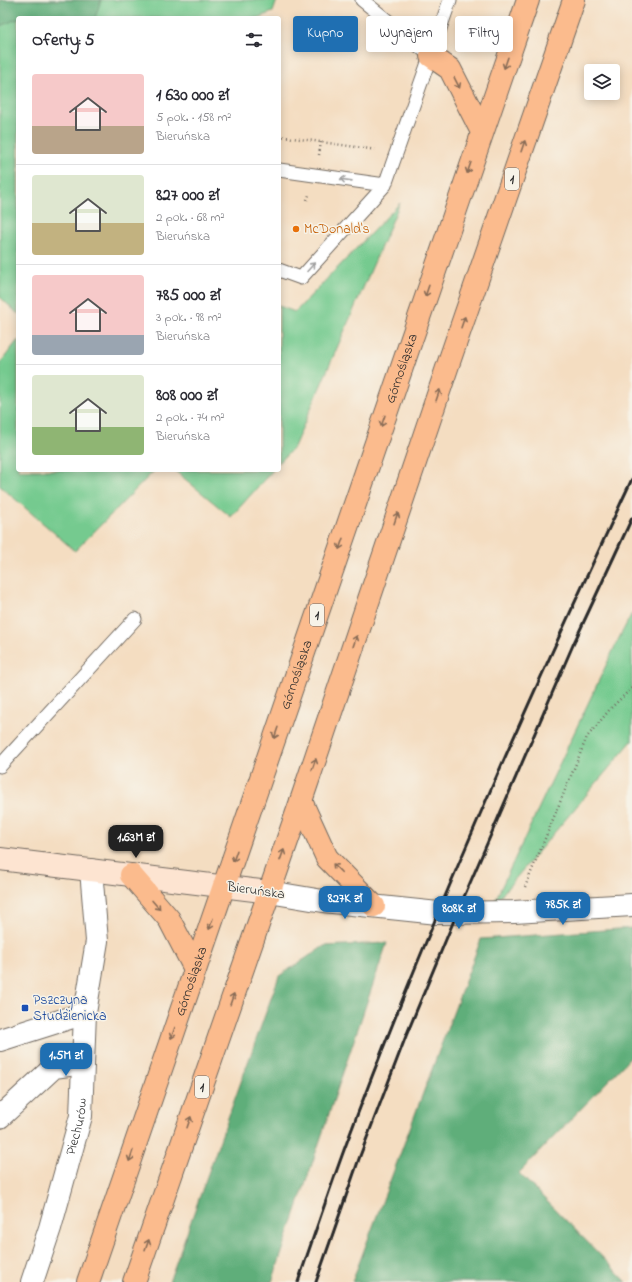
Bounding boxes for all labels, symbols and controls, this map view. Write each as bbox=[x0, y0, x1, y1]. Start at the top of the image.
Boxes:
chip: Kupno bbox=[293, 16, 358, 52]
chip: Wynajem bbox=[366, 16, 447, 52]
chip: Filtry bbox=[455, 16, 513, 52]
text: Oferty: 5 bbox=[32, 28, 95, 53]
icon: filters bbox=[243, 29, 265, 51]
one-way arrow bbox=[501, 57, 509, 69]
map controls bbox=[584, 64, 620, 100]
button: layers bbox=[584, 64, 620, 100]
one-way arrow bbox=[454, 77, 462, 89]
text: 1 630 000 zł bbox=[156, 83, 229, 108]
icon: home bbox=[64, 90, 112, 138]
text: 5 pok. · 158 m² bbox=[156, 108, 231, 127]
text: Bieruńska bbox=[156, 127, 210, 146]
one-way arrow bbox=[520, 140, 528, 152]
one-way arrow bbox=[465, 162, 473, 174]
road number: 1 bbox=[505, 168, 519, 190]
one-way arrow bbox=[340, 176, 353, 184]
text: 827 000 zł bbox=[156, 183, 219, 208]
icon: home bbox=[64, 191, 112, 239]
text: 2 pok. · 68 m² bbox=[156, 208, 225, 227]
place label: McDonald's bbox=[304, 219, 370, 240]
marker: McDonald's bbox=[291, 224, 301, 234]
text: Bieruńska bbox=[156, 227, 210, 246]
one-way arrow bbox=[307, 261, 316, 272]
text: 785 000 zł bbox=[156, 283, 221, 308]
one-way arrow bbox=[423, 285, 430, 298]
icon: home bbox=[64, 291, 112, 339]
text: 3 pok. · 98 m² bbox=[156, 308, 222, 327]
one-way arrow bbox=[459, 316, 467, 328]
text: Bieruńska bbox=[156, 327, 210, 346]
street label: Górnośląska bbox=[380, 331, 423, 406]
text: 808 000 zł bbox=[156, 383, 218, 408]
one-way arrow bbox=[435, 388, 442, 401]
icon: home bbox=[64, 391, 112, 439]
text: 2 pok. · 74 m² bbox=[156, 408, 225, 427]
one-way arrow bbox=[378, 415, 386, 427]
text: Bieruńska bbox=[156, 427, 210, 446]
one-way arrow bbox=[393, 512, 401, 524]
one-way arrow bbox=[337, 537, 344, 550]
road number: 1 bbox=[310, 604, 324, 626]
one-way arrow bbox=[352, 635, 359, 648]
street label: Górnośląska bbox=[275, 637, 318, 712]
one-way arrow bbox=[272, 727, 280, 739]
one-way arrow bbox=[310, 759, 318, 771]
pin: 1.63M zł bbox=[95, 825, 177, 859]
text: 1.63M zł bbox=[117, 828, 155, 847]
one-way arrow bbox=[279, 849, 287, 861]
one-way arrow bbox=[230, 850, 238, 862]
one-way arrow bbox=[332, 863, 342, 873]
street label: Bieruńska bbox=[225, 876, 286, 905]
pin: 827K zł bbox=[308, 886, 382, 920]
text: 827K zł bbox=[328, 889, 362, 908]
pin: 785K zł bbox=[526, 892, 600, 926]
text: 785K zł bbox=[545, 895, 581, 914]
pin: 808K zł bbox=[422, 896, 496, 930]
one-way arrow bbox=[152, 899, 161, 910]
text: 808K zł bbox=[442, 899, 476, 918]
one-way arrow bbox=[207, 917, 215, 929]
street label: Górnośląska bbox=[170, 944, 213, 1019]
place label: Pszczyna Studzienicka bbox=[33, 990, 107, 1027]
one-way arrow bbox=[229, 993, 236, 1006]
marker: Pszczyna Studzienicka bbox=[20, 1003, 30, 1013]
one-way arrow bbox=[169, 1026, 177, 1038]
pin: 1.5M zł bbox=[29, 1043, 103, 1077]
text: 1.5M zł bbox=[49, 1046, 83, 1065]
road number: 1 bbox=[195, 1076, 209, 1098]
street label: Piechurów bbox=[60, 1098, 92, 1157]
one-way arrow bbox=[186, 1117, 194, 1129]
one-way arrow bbox=[127, 1149, 134, 1162]
one-way arrow bbox=[144, 1239, 151, 1252]

